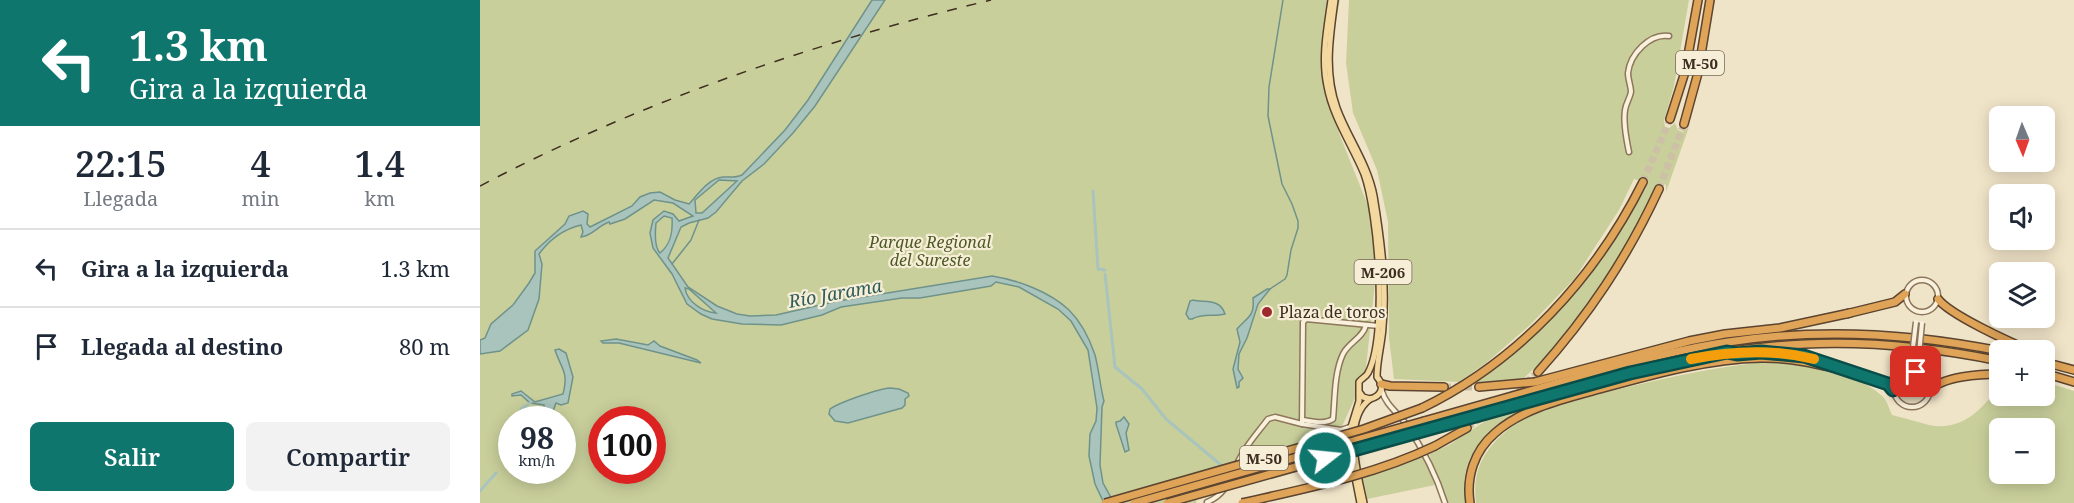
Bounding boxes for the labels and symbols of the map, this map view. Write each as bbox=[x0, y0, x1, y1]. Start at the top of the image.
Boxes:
road number: M-50 bbox=[1676, 51, 1724, 75]
north arrow bbox=[1989, 106, 2055, 172]
park label: Parque Regional del Sureste bbox=[868, 231, 991, 271]
road number: M-206 bbox=[1354, 260, 1412, 284]
water label: Río Jarama bbox=[785, 273, 884, 313]
place label: Plaza de toros bbox=[1279, 301, 1385, 323]
marker: Plaza de toros bbox=[1260, 305, 1274, 319]
pin bbox=[1890, 346, 1941, 397]
speed limit sign: 100 bbox=[588, 406, 666, 484]
position arrow bbox=[1293, 426, 1357, 490]
road number: M-50 bbox=[1240, 446, 1288, 470]

